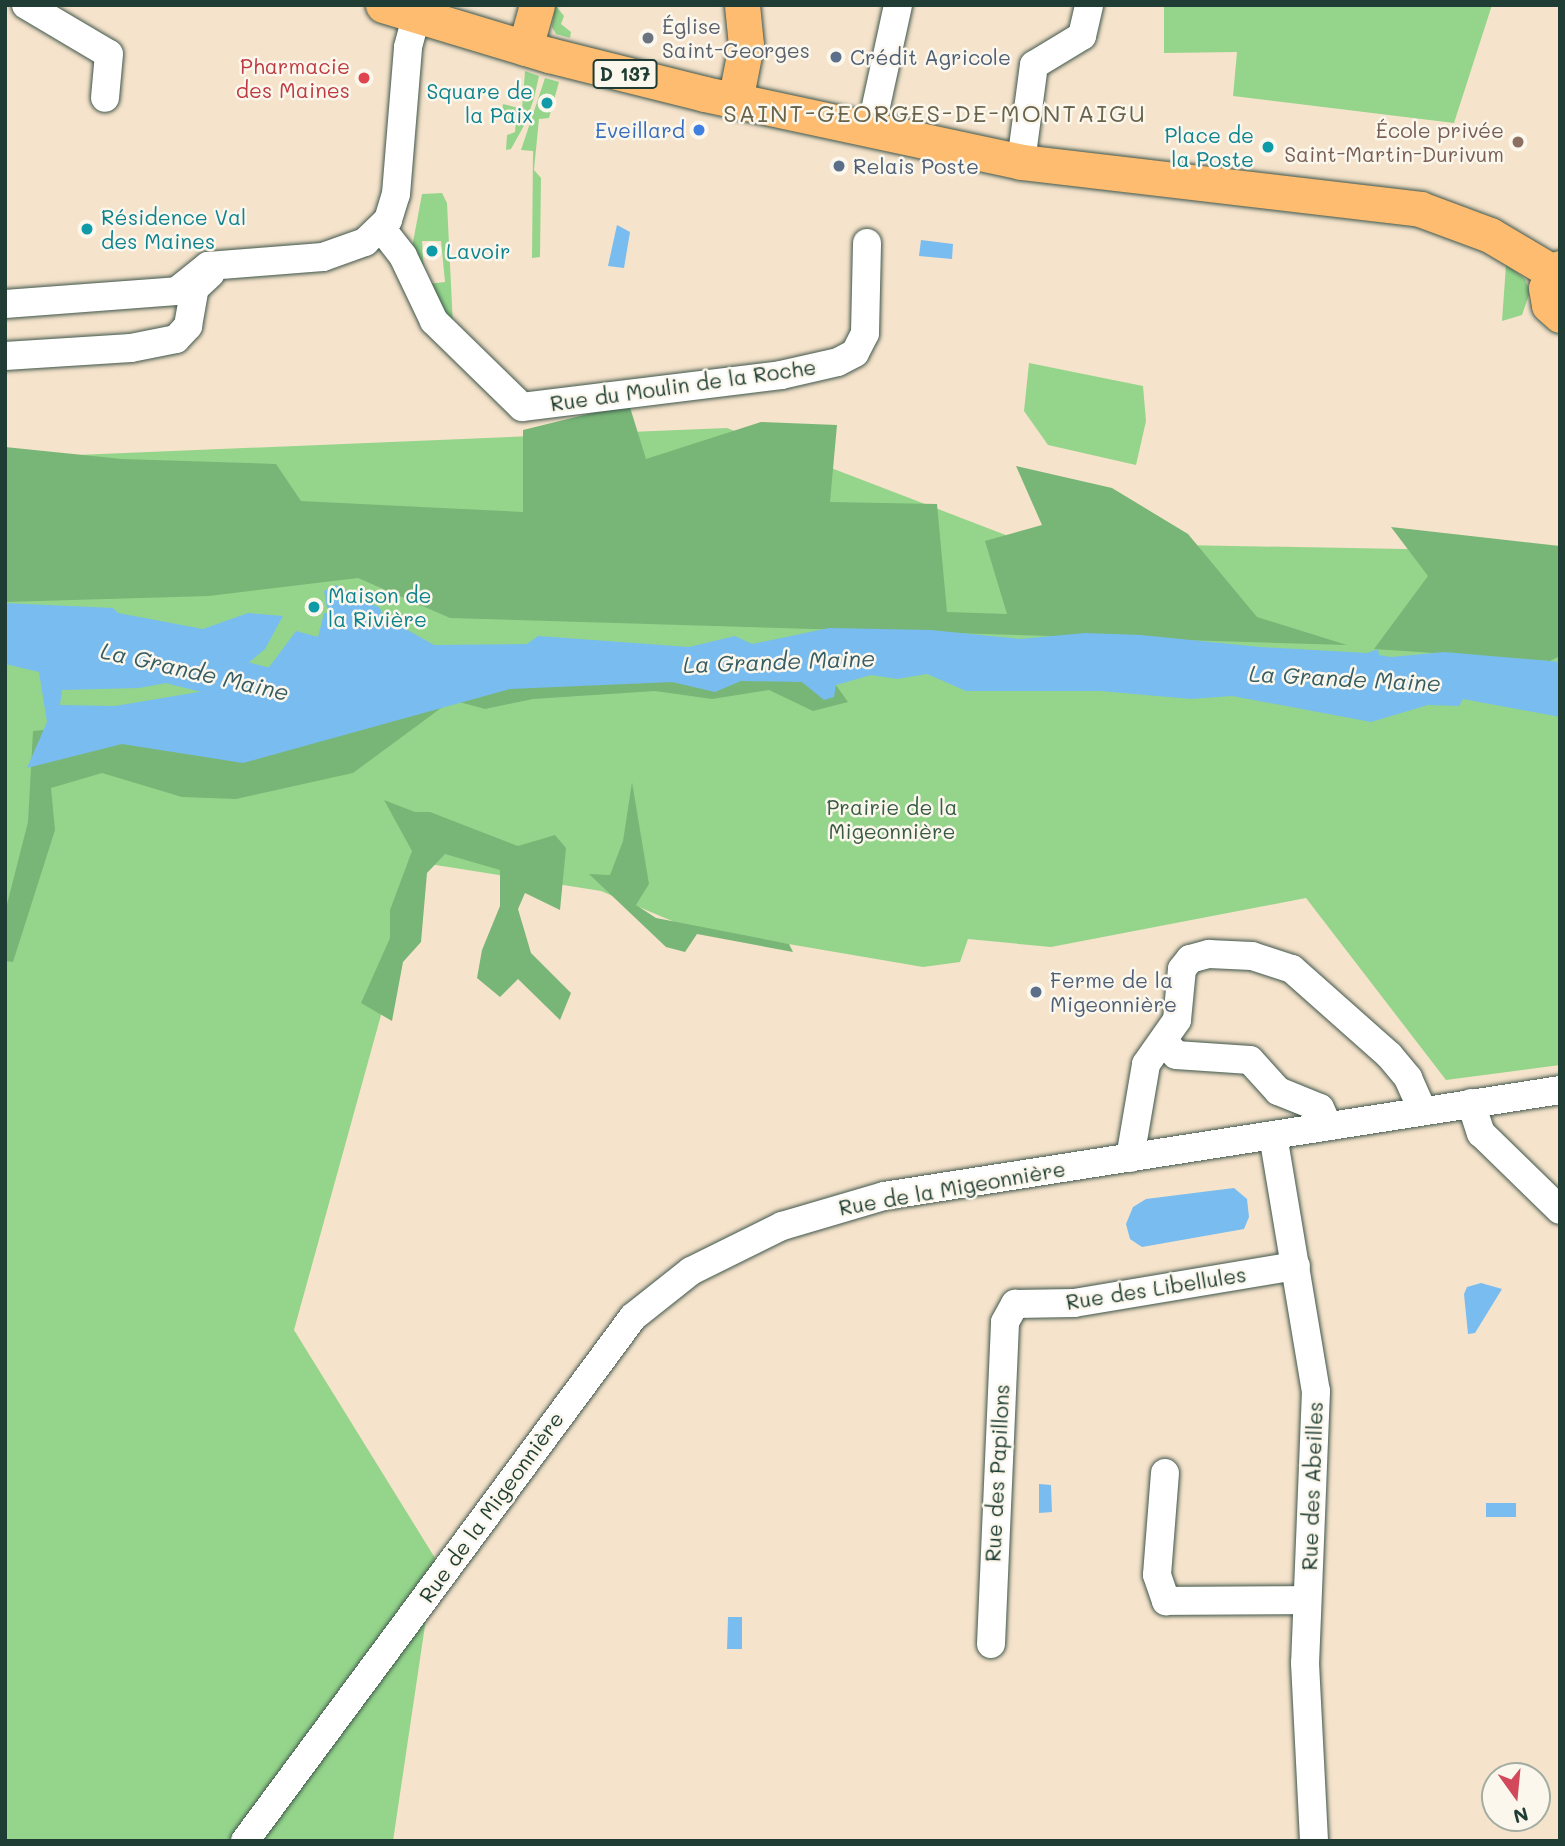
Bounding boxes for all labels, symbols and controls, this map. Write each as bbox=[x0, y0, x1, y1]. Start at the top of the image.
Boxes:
place label: Église Saint-Georges bbox=[662, 13, 810, 63]
marker: Église Saint-Georges bbox=[640, 30, 656, 46]
place label: Crédit Agricole bbox=[850, 44, 1011, 70]
marker: Crédit Agricole bbox=[828, 49, 844, 65]
place label: Pharmacie des Maines bbox=[236, 53, 350, 103]
road number: D 137 bbox=[592, 58, 658, 90]
marker: Pharmacie des Maines bbox=[356, 70, 372, 86]
place label: Square de la Paix bbox=[427, 78, 533, 128]
marker: Square de la Paix bbox=[539, 95, 555, 111]
district label: SAINT-GEORGES-DE-MONTAIGU bbox=[726, 99, 1144, 127]
place label: Eveillard bbox=[595, 117, 685, 143]
place label: École privée Saint-Martin-Durivum bbox=[1284, 117, 1504, 167]
marker: Eveillard bbox=[691, 122, 707, 138]
place label: Place de la Poste bbox=[1164, 122, 1254, 172]
marker: École privée Saint-Martin-Durivum bbox=[1510, 134, 1526, 150]
marker: Place de la Poste bbox=[1260, 139, 1276, 155]
place label: Relais Poste bbox=[853, 153, 979, 179]
marker: Relais Poste bbox=[831, 158, 847, 174]
place label: Résidence Val des Maines bbox=[101, 204, 246, 254]
marker: Résidence Val des Maines bbox=[79, 221, 95, 237]
place label: Lavoir bbox=[446, 238, 511, 264]
marker: Lavoir bbox=[424, 243, 440, 259]
street label: Rue du Moulin de la Roche bbox=[548, 354, 818, 416]
place label: Maison de la Rivière bbox=[328, 582, 432, 632]
marker: Maison de la Rivière bbox=[306, 599, 322, 615]
water label: La Grande Maine bbox=[98, 636, 292, 706]
water label: La Grande Maine bbox=[682, 644, 876, 678]
water label: La Grande Maine bbox=[1248, 659, 1442, 697]
park label: Prairie de la Migeonnière bbox=[827, 794, 957, 844]
place label: Ferme de la Migeonnière bbox=[1050, 967, 1177, 1017]
marker: Ferme de la Migeonnière bbox=[1028, 984, 1044, 1000]
street label: Rue de la Migeonnière bbox=[837, 1156, 1067, 1220]
street label: Rue des Libellules bbox=[1064, 1261, 1248, 1315]
street label: Rue des Papillons bbox=[980, 1383, 1014, 1563]
street label: Rue des Abeilles bbox=[1296, 1401, 1328, 1571]
street label: Rue de la Migeonnière bbox=[413, 1407, 569, 1607]
north arrow bbox=[1481, 1762, 1551, 1832]
text: N bbox=[1511, 1802, 1531, 1830]

